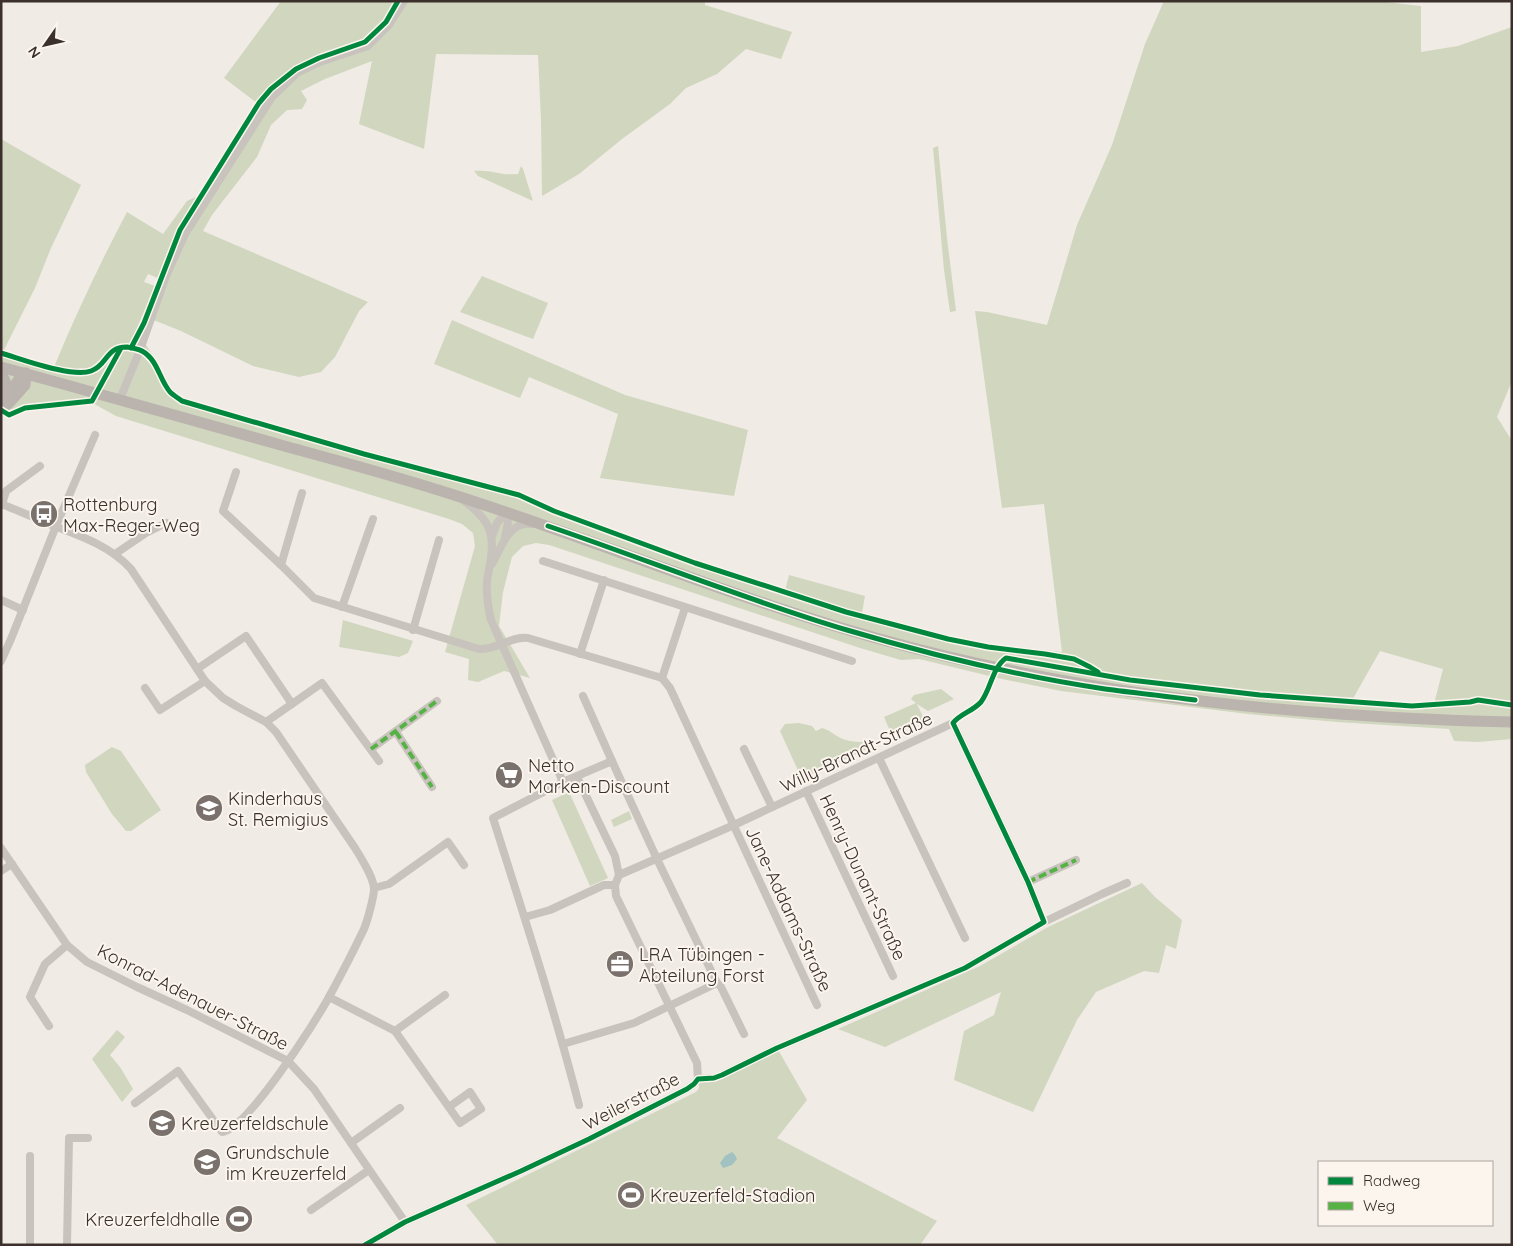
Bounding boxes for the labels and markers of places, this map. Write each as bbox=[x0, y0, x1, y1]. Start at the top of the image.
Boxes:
place label: Rottenburg Max-Reger-Weg bbox=[63, 493, 200, 537]
bus stop icon: Rottenburg Max-Reger-Weg bbox=[29, 499, 59, 529]
place label: Netto Marken-Discount bbox=[528, 754, 670, 798]
supermarket icon: Netto Marken-Discount bbox=[494, 760, 524, 790]
place label: Kinderhaus St. Remigius bbox=[228, 787, 329, 831]
school or university icon: Kinderhaus St. Remigius bbox=[194, 793, 224, 823]
place label: LRA Tübingen - Abteilung Forst bbox=[639, 943, 765, 987]
office icon: LRA Tübingen - Abteilung Forst bbox=[605, 949, 635, 979]
school or university icon: Kreuzerfeldschule bbox=[147, 1108, 177, 1138]
place label: Kreuzerfeldschule bbox=[181, 1112, 329, 1135]
place label: Grundschule im Kreuzerfeld bbox=[226, 1141, 347, 1185]
school or university icon: Grundschule im Kreuzerfeld bbox=[192, 1147, 222, 1177]
sports icon: Kreuzerfeld-Stadion bbox=[616, 1180, 646, 1210]
place label: Kreuzerfeld-Stadion bbox=[650, 1184, 816, 1207]
sports icon: Kreuzerfeldhalle bbox=[224, 1204, 254, 1234]
place label: Kreuzerfeldhalle bbox=[85, 1208, 220, 1231]

